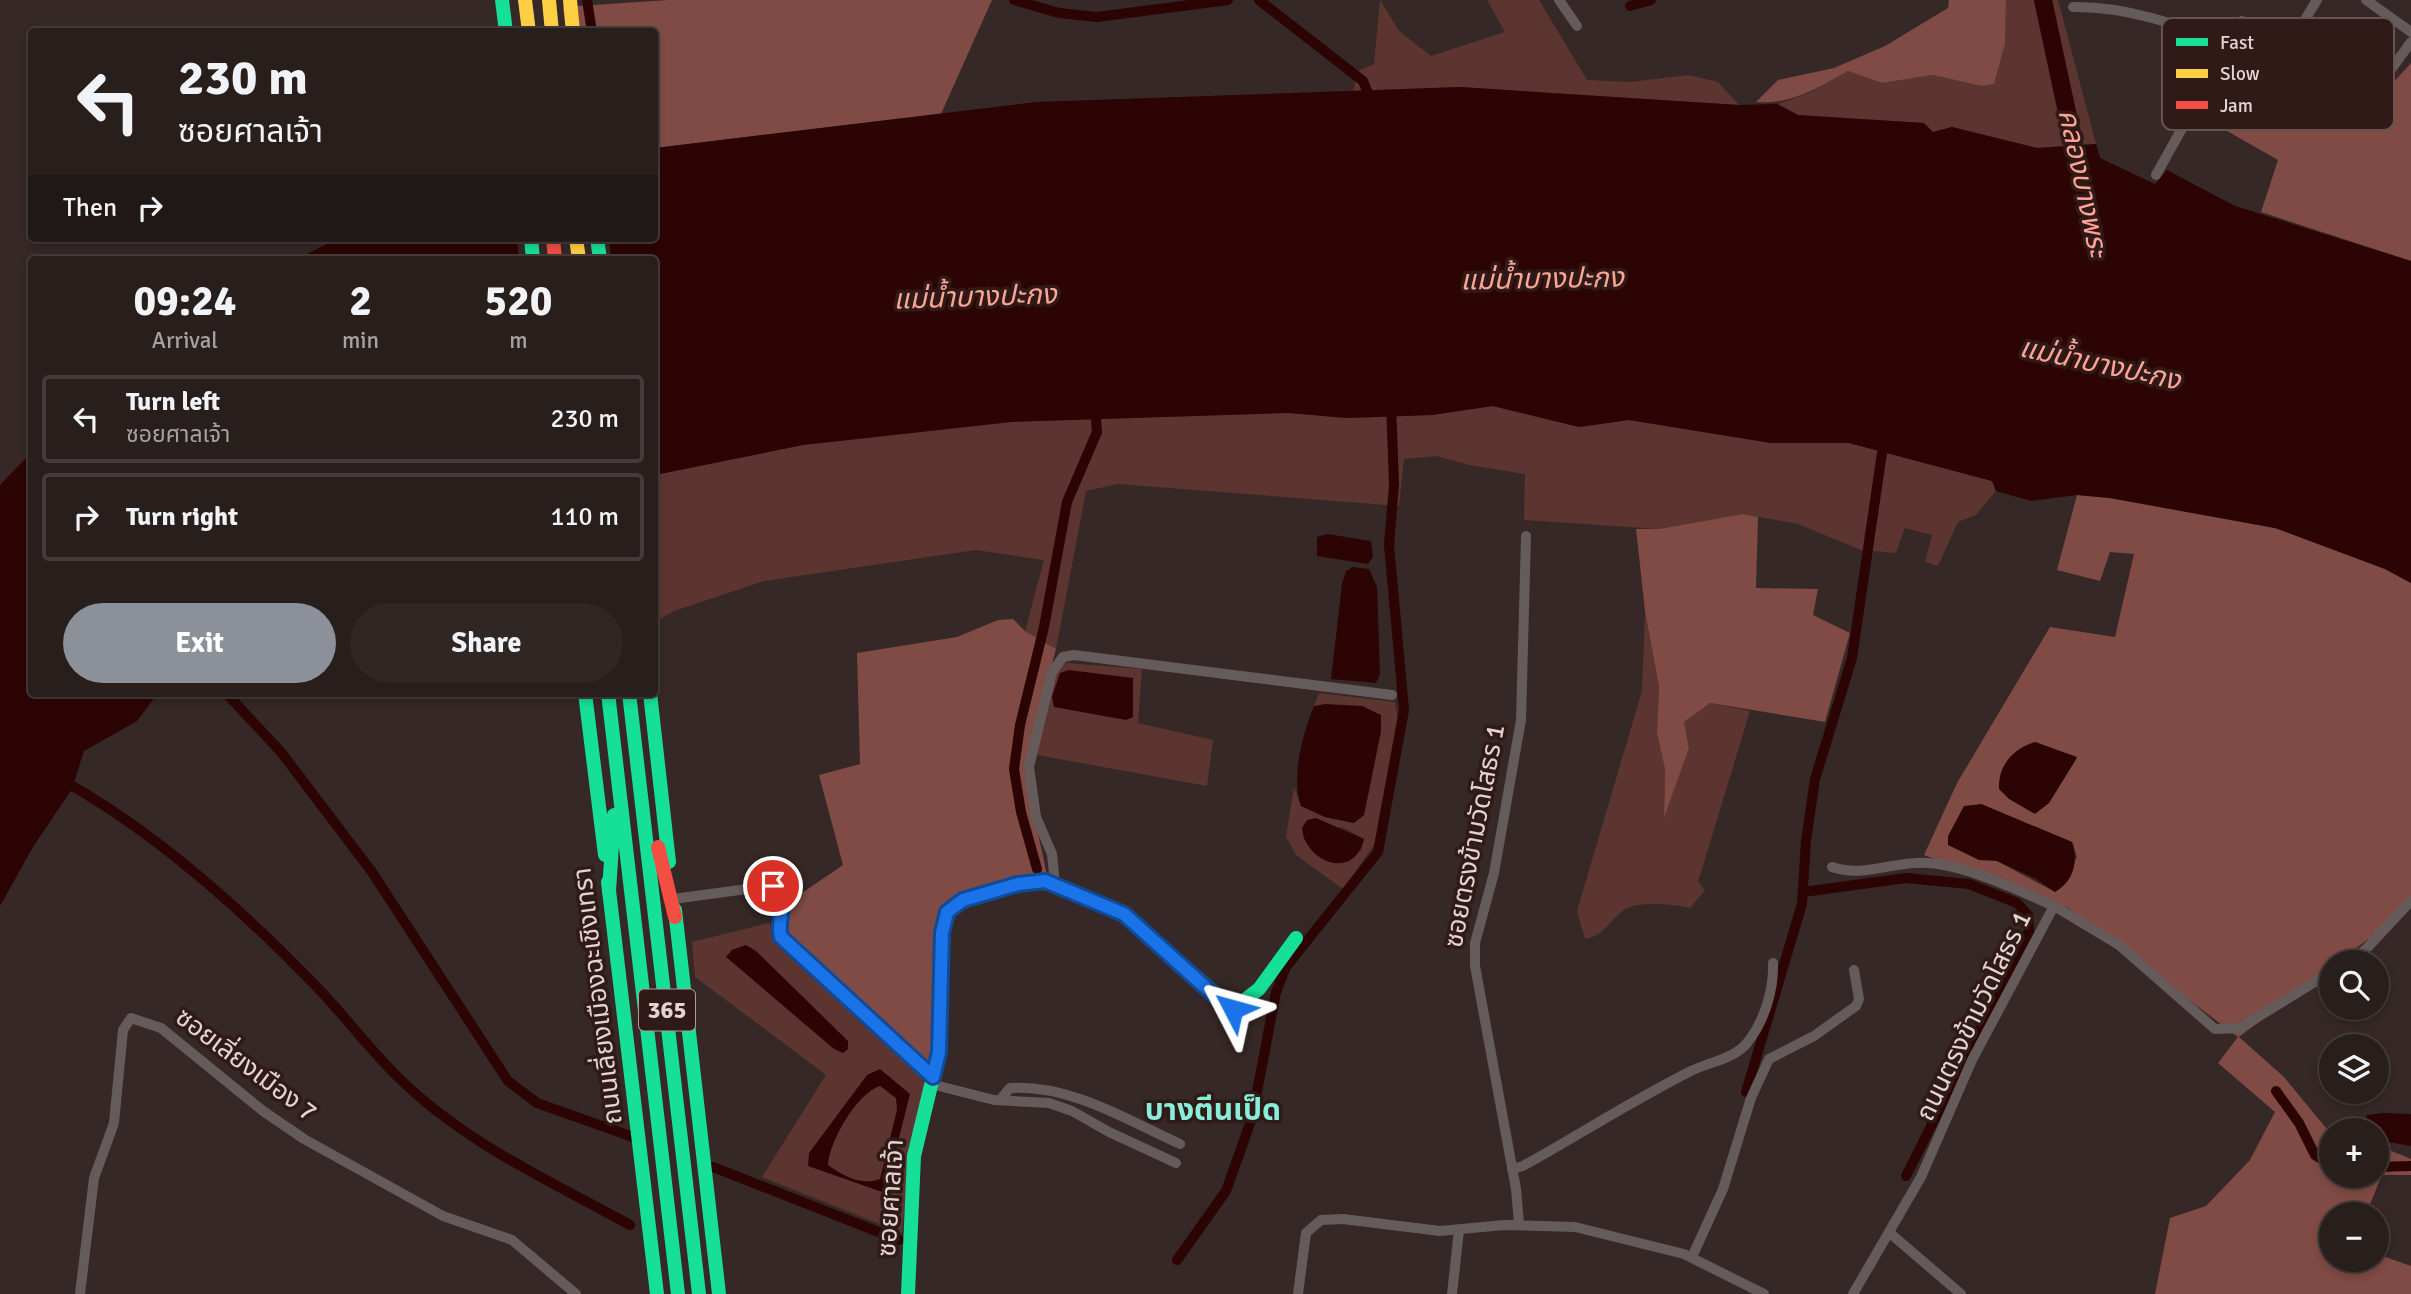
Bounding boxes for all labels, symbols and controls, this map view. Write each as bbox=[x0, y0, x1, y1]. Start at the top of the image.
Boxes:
legend bbox=[2162, 18, 2394, 130]
text: Fast bbox=[2220, 31, 2254, 55]
text: 230 m bbox=[178, 48, 308, 108]
icon: left bbox=[63, 56, 154, 147]
text: Slow bbox=[2220, 62, 2260, 86]
text: Jam bbox=[2220, 94, 2253, 118]
water label: คลองบางพระ bbox=[2051, 106, 2116, 262]
text: ซอยศาลเจ้า bbox=[178, 112, 323, 151]
icon: right bbox=[131, 189, 169, 227]
text: Then bbox=[63, 192, 117, 224]
water label: แม่น้ำบางปะกง bbox=[1460, 258, 1626, 297]
water label: แม่น้ำบางปะกง bbox=[893, 274, 1059, 317]
text: 09:24 bbox=[133, 276, 237, 327]
text: 2 bbox=[349, 276, 372, 327]
text: 520 bbox=[484, 276, 553, 327]
text: Arrival bbox=[152, 326, 218, 355]
text: min bbox=[342, 326, 379, 355]
text: m bbox=[509, 326, 528, 355]
water label: แม่น้ำบางปะกง bbox=[2017, 327, 2186, 398]
text: Turn left bbox=[126, 386, 220, 418]
icon: left bbox=[67, 400, 105, 438]
text: 230 m bbox=[550, 403, 619, 435]
text: ซอยศาลเจ้า bbox=[126, 420, 230, 449]
icon: right bbox=[67, 498, 105, 536]
text: Turn right bbox=[126, 501, 238, 533]
text: 110 m bbox=[550, 501, 619, 533]
button: Exit bbox=[63, 603, 336, 683]
button: Share bbox=[350, 603, 623, 683]
street label: ซอยตรงข้ามวัดโสธร 1 bbox=[1438, 722, 1512, 950]
pin bbox=[743, 856, 803, 916]
street label: ถนนเลี่ยงเมืองฉะเชิงเทรา bbox=[563, 866, 630, 1127]
icon: arrive bbox=[754, 867, 792, 905]
street label: ถนนตรงข้ามวัดโสธร 1 bbox=[1909, 906, 2039, 1126]
map controls bbox=[2319, 950, 2389, 1272]
button: search bbox=[2319, 950, 2389, 1020]
position arrow bbox=[1196, 972, 1270, 1046]
road number: 365 bbox=[639, 990, 695, 1030]
street label: ซอยเลี่ยงเมือง 7 bbox=[169, 999, 325, 1129]
button: layers bbox=[2319, 1034, 2389, 1104]
district label: บางตีนเป็ด bbox=[1145, 1092, 1281, 1129]
button: + bbox=[2319, 1118, 2389, 1188]
street label: ซอยศาลเจ้า bbox=[871, 1138, 911, 1258]
button: − bbox=[2319, 1202, 2389, 1272]

